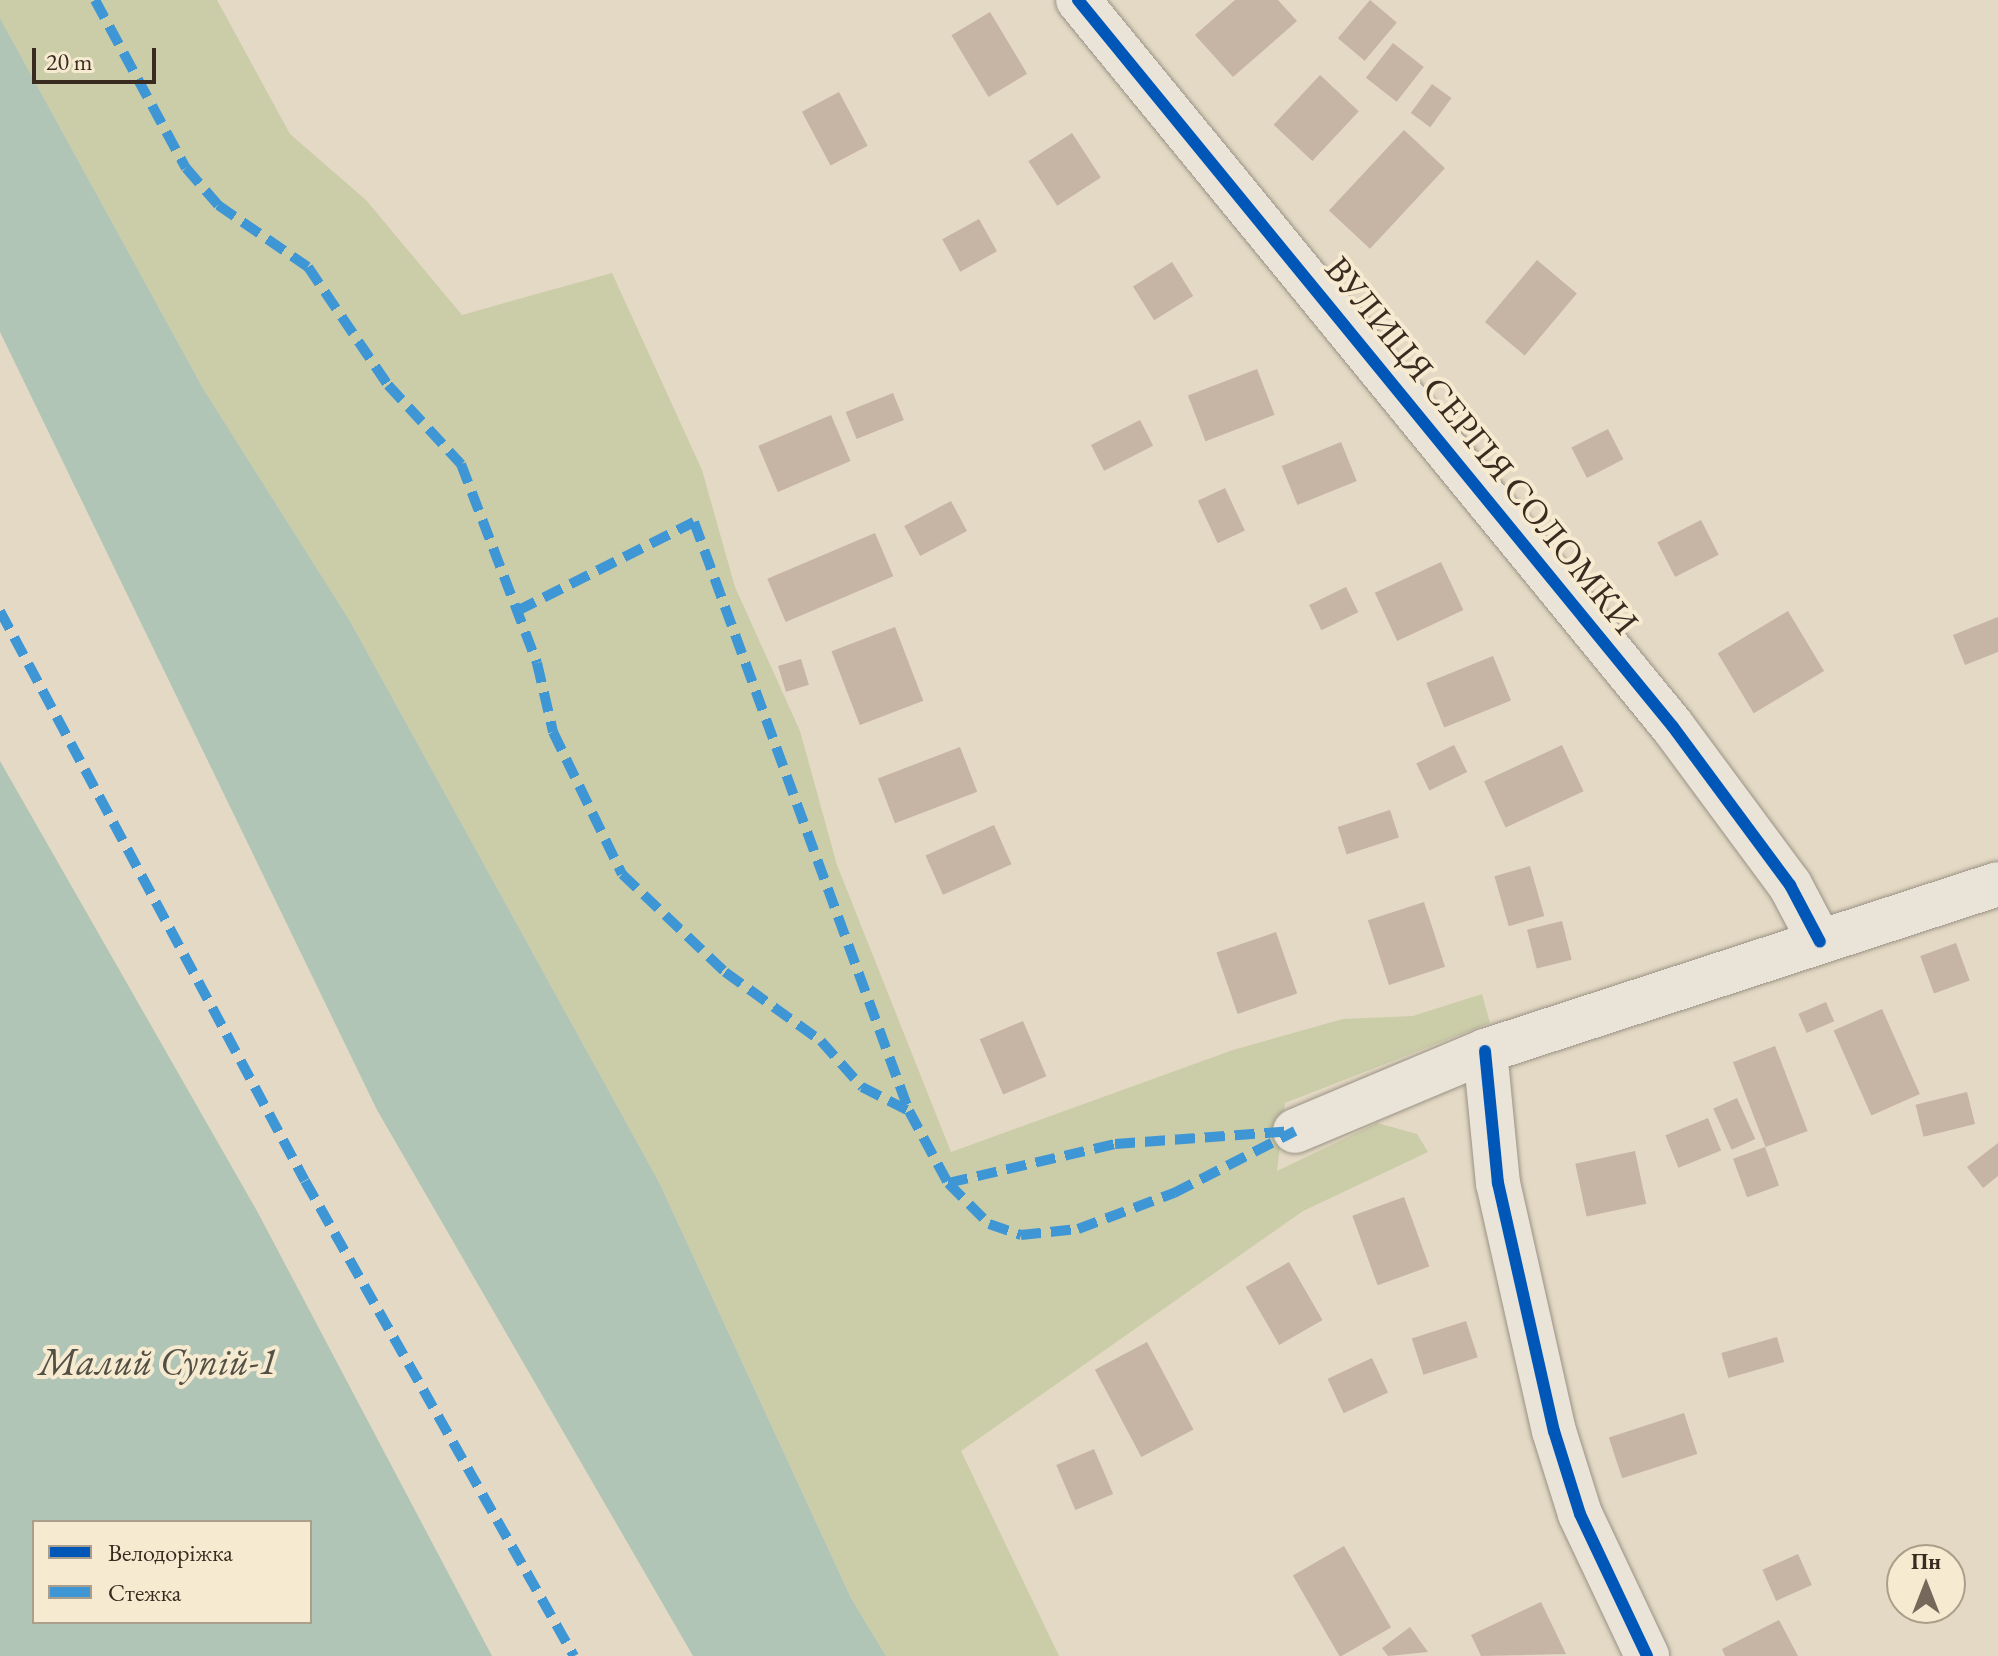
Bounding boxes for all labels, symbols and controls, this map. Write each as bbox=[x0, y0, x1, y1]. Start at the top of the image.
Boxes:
scale bar bbox=[36, 32, 160, 82]
text: 20 m bbox=[46, 46, 93, 77]
street label: ВУЛИЦЯ СЕРГІЯ СОЛОМКИ bbox=[1316, 248, 1648, 642]
water label: Малий Супій-1 bbox=[39, 1338, 277, 1384]
legend bbox=[32, 1520, 312, 1624]
text: Велодоріжка bbox=[108, 1537, 233, 1568]
north arrow bbox=[1886, 1544, 1966, 1624]
text: Пн bbox=[1911, 1547, 1941, 1576]
text: Стежка bbox=[108, 1577, 181, 1608]

